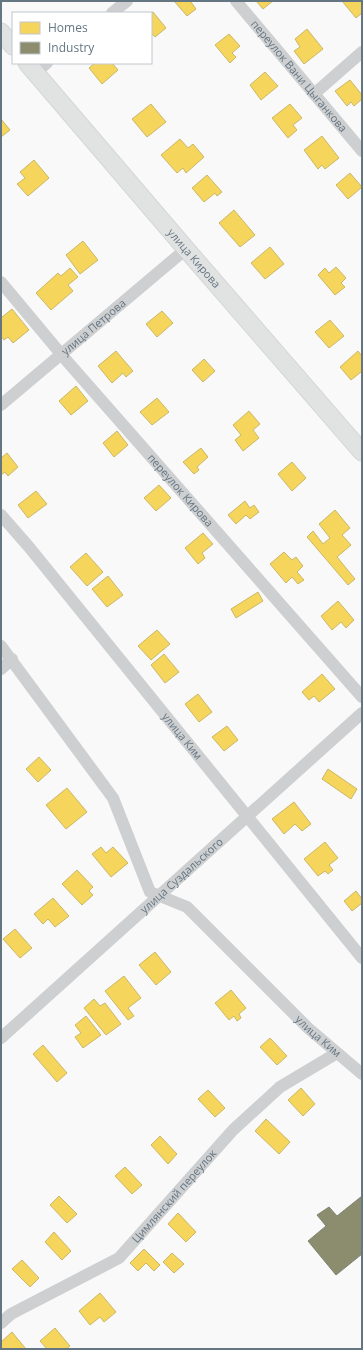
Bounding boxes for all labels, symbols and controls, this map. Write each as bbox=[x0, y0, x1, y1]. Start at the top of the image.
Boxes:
legend bbox=[12, 12, 152, 64]
street label: переулок Вани Цыганкова bbox=[248, 16, 351, 135]
text: Homes bbox=[48, 19, 88, 36]
text: Industry bbox=[48, 39, 95, 56]
street label: улица Кирова bbox=[165, 225, 224, 291]
street label: улица Петрова bbox=[58, 295, 129, 358]
street label: переулок Кирова bbox=[145, 450, 217, 530]
street label: улица Ким bbox=[159, 709, 206, 763]
street label: улица Суздальского bbox=[137, 834, 226, 916]
street label: улица Ким bbox=[292, 1012, 345, 1060]
street label: Цимлянский переулок bbox=[128, 1146, 220, 1246]

